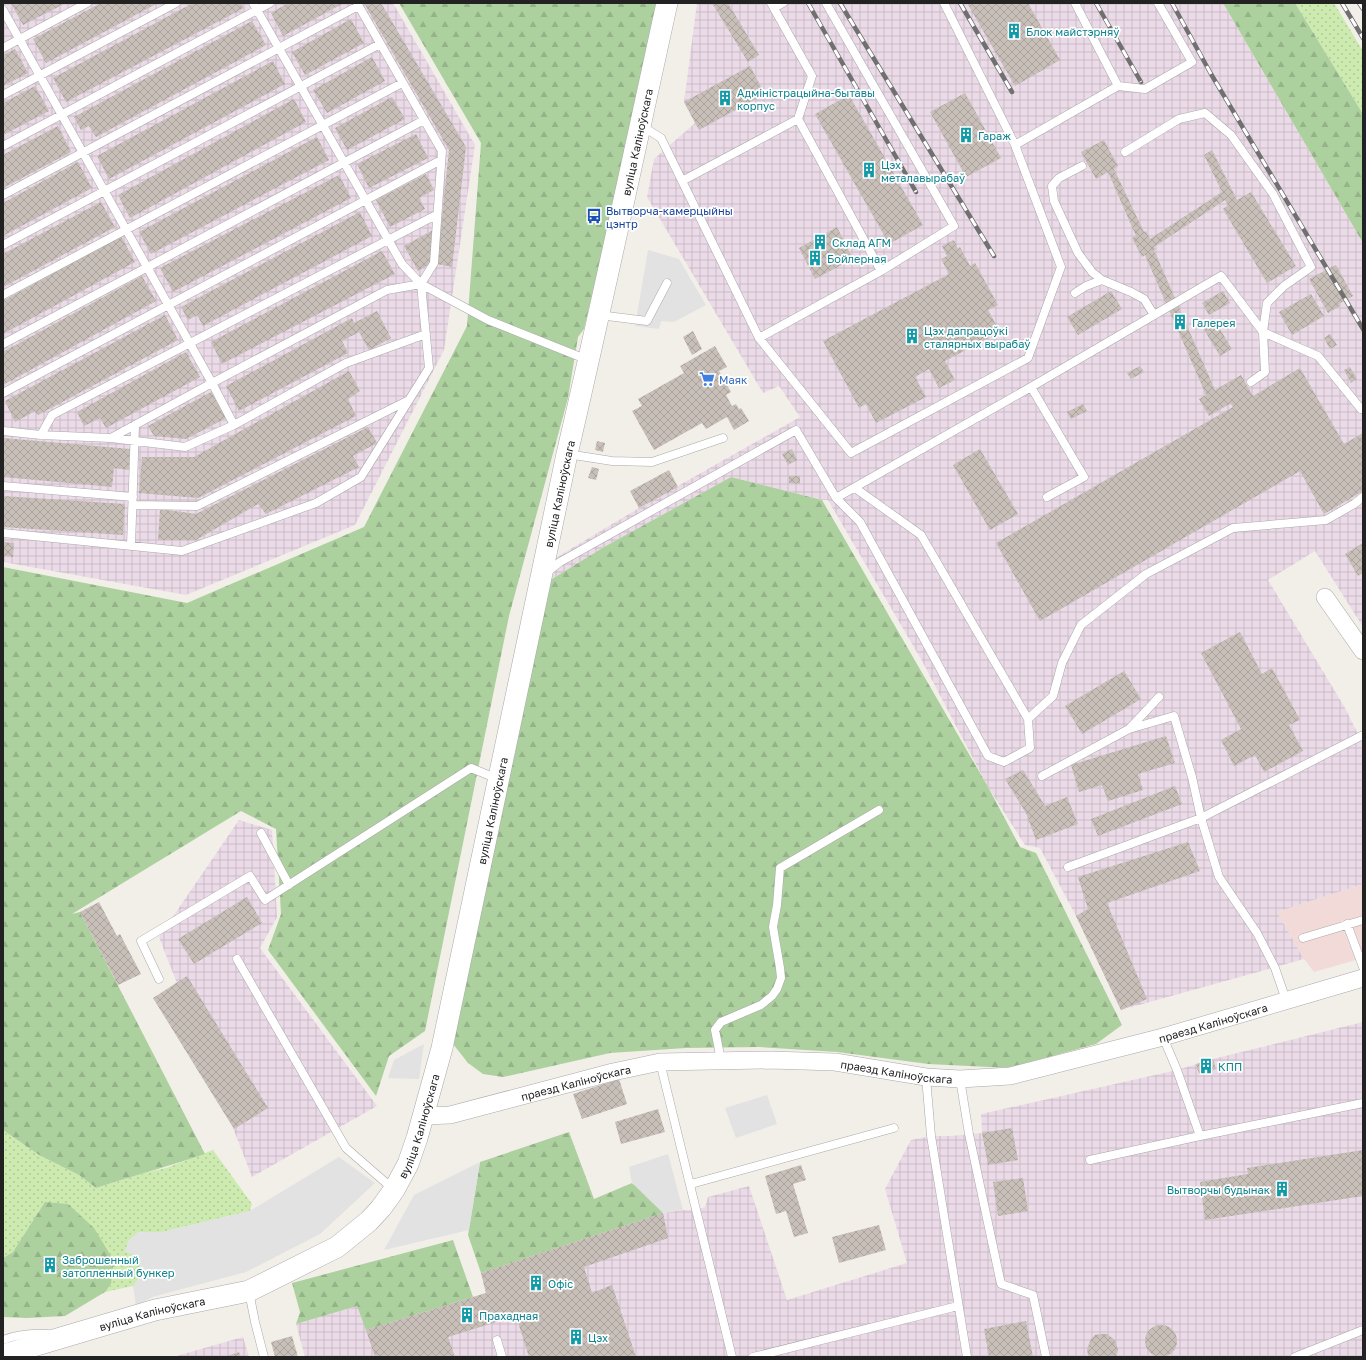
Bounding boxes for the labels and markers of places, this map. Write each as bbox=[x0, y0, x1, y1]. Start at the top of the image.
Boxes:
building icon: Блок майстэрняў bbox=[1005, 22, 1023, 40]
place label: Блок майстэрняў bbox=[1026, 25, 1119, 38]
place label: Адміністрацыйна-бытавы корпус bbox=[737, 86, 875, 112]
building icon: Адміністрацыйна-бытавы корпус bbox=[716, 89, 734, 107]
building icon: Гараж bbox=[957, 126, 975, 144]
place label: Гараж bbox=[978, 129, 1011, 142]
place label: Цэх металавырабаў bbox=[881, 158, 965, 184]
building icon: Цэх металавырабаў bbox=[860, 161, 878, 179]
place label: Вытворча-камерцыйны цэнтр bbox=[606, 204, 733, 230]
bus stop icon: Вытворча-камерцыйны цэнтр bbox=[585, 207, 603, 225]
building icon: Склад АГМ bbox=[811, 233, 829, 251]
place label: Склад АГМ bbox=[832, 236, 891, 249]
building icon: Бойлерная bbox=[806, 249, 824, 267]
place label: Бойлерная bbox=[827, 252, 886, 265]
building icon: Галерея bbox=[1171, 313, 1189, 331]
place label: Галерея bbox=[1192, 316, 1236, 329]
place label: Цэх дапрацоўкі сталярных вырабаў bbox=[924, 324, 1030, 350]
building icon: Цэх дапрацоўкі сталярных вырабаў bbox=[903, 327, 921, 345]
supermarket icon: Маяк bbox=[698, 370, 716, 388]
place label: Маяк bbox=[719, 373, 748, 386]
building icon: КПП bbox=[1197, 1057, 1215, 1075]
place label: КПП bbox=[1218, 1060, 1242, 1073]
building icon: Вытворчы будынак bbox=[1273, 1180, 1291, 1198]
place label: Вытворчы будынак bbox=[1167, 1183, 1271, 1196]
place label: Заброшенный затопленный бункер bbox=[62, 1253, 175, 1279]
building icon: Заброшенный затопленный бункер bbox=[41, 1256, 59, 1274]
building icon: Офіс bbox=[527, 1274, 545, 1292]
place label: Офіс bbox=[548, 1277, 573, 1290]
building icon: Прахадная bbox=[458, 1306, 476, 1324]
place label: Прахадная bbox=[479, 1309, 538, 1322]
building icon: Цэх bbox=[567, 1328, 585, 1346]
place label: Цэх bbox=[588, 1331, 608, 1344]

